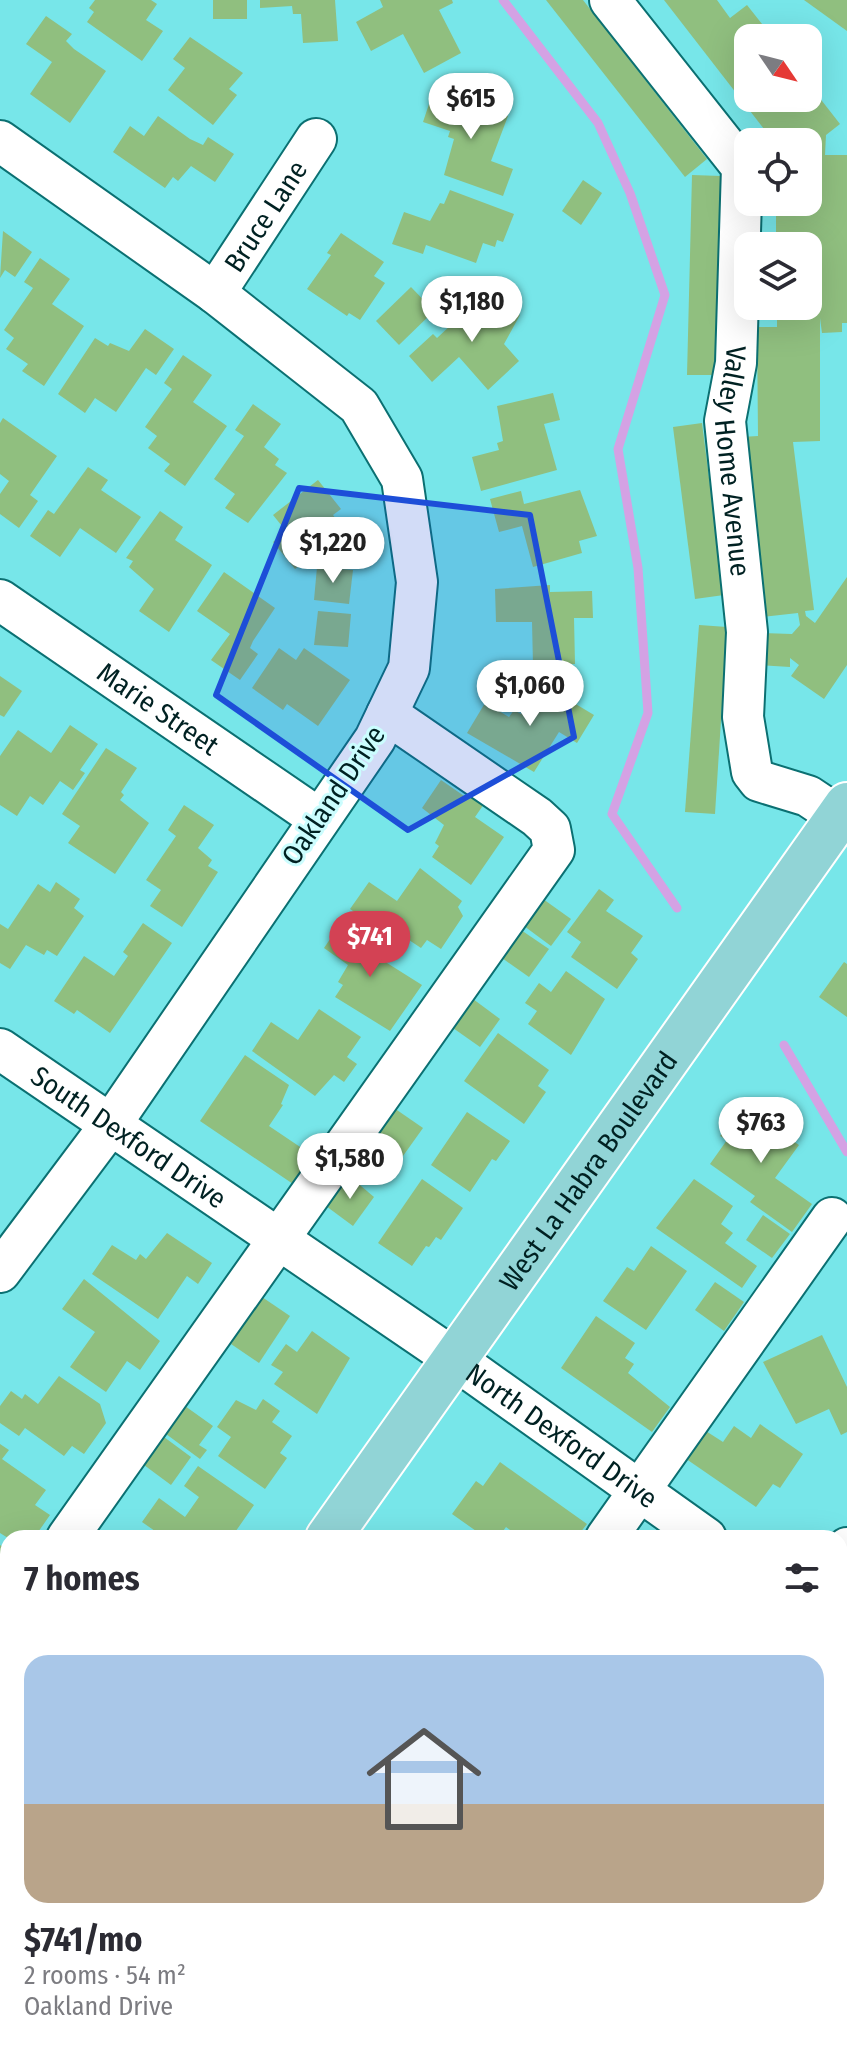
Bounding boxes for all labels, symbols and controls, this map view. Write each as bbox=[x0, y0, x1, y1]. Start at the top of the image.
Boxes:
north arrow bbox=[734, 24, 822, 112]
map controls bbox=[734, 24, 822, 320]
pin: $615 bbox=[424, 73, 518, 141]
text: $615 bbox=[447, 83, 495, 114]
button: locate bbox=[734, 128, 822, 216]
street label: Bruce Lane bbox=[217, 155, 314, 278]
button: layers bbox=[734, 232, 822, 320]
pin: $1,180 bbox=[407, 276, 537, 344]
text: $1,180 bbox=[439, 286, 505, 317]
street label: Valley Home Avenue bbox=[708, 346, 757, 578]
pin: $1,220 bbox=[268, 517, 398, 585]
text: $1,220 bbox=[299, 527, 367, 558]
street label: Marie Street bbox=[91, 656, 226, 763]
pin: $1,060 bbox=[465, 660, 595, 728]
text: $1,060 bbox=[495, 670, 565, 701]
street label: Oakland Drive bbox=[275, 719, 392, 871]
pin: $741 bbox=[323, 911, 417, 979]
text: $741 bbox=[347, 921, 393, 952]
street label: West La Habra Boulevard bbox=[493, 1045, 684, 1297]
street label: South Dexford Drive bbox=[25, 1059, 232, 1215]
pin: $763 bbox=[714, 1097, 808, 1165]
text: $763 bbox=[737, 1107, 785, 1138]
pin: $1,580 bbox=[285, 1133, 415, 1201]
text: $1,580 bbox=[315, 1143, 385, 1174]
street label: North Dexford Drive bbox=[460, 1357, 664, 1515]
icon: filters bbox=[780, 1556, 824, 1600]
text: 7 homes bbox=[24, 1558, 140, 1599]
icon: home bbox=[352, 1707, 496, 1851]
text: $741/mo bbox=[24, 1919, 142, 1960]
text: 2 rooms · 54 m² bbox=[24, 1960, 186, 1991]
text: Oakland Drive bbox=[24, 1991, 173, 2022]

